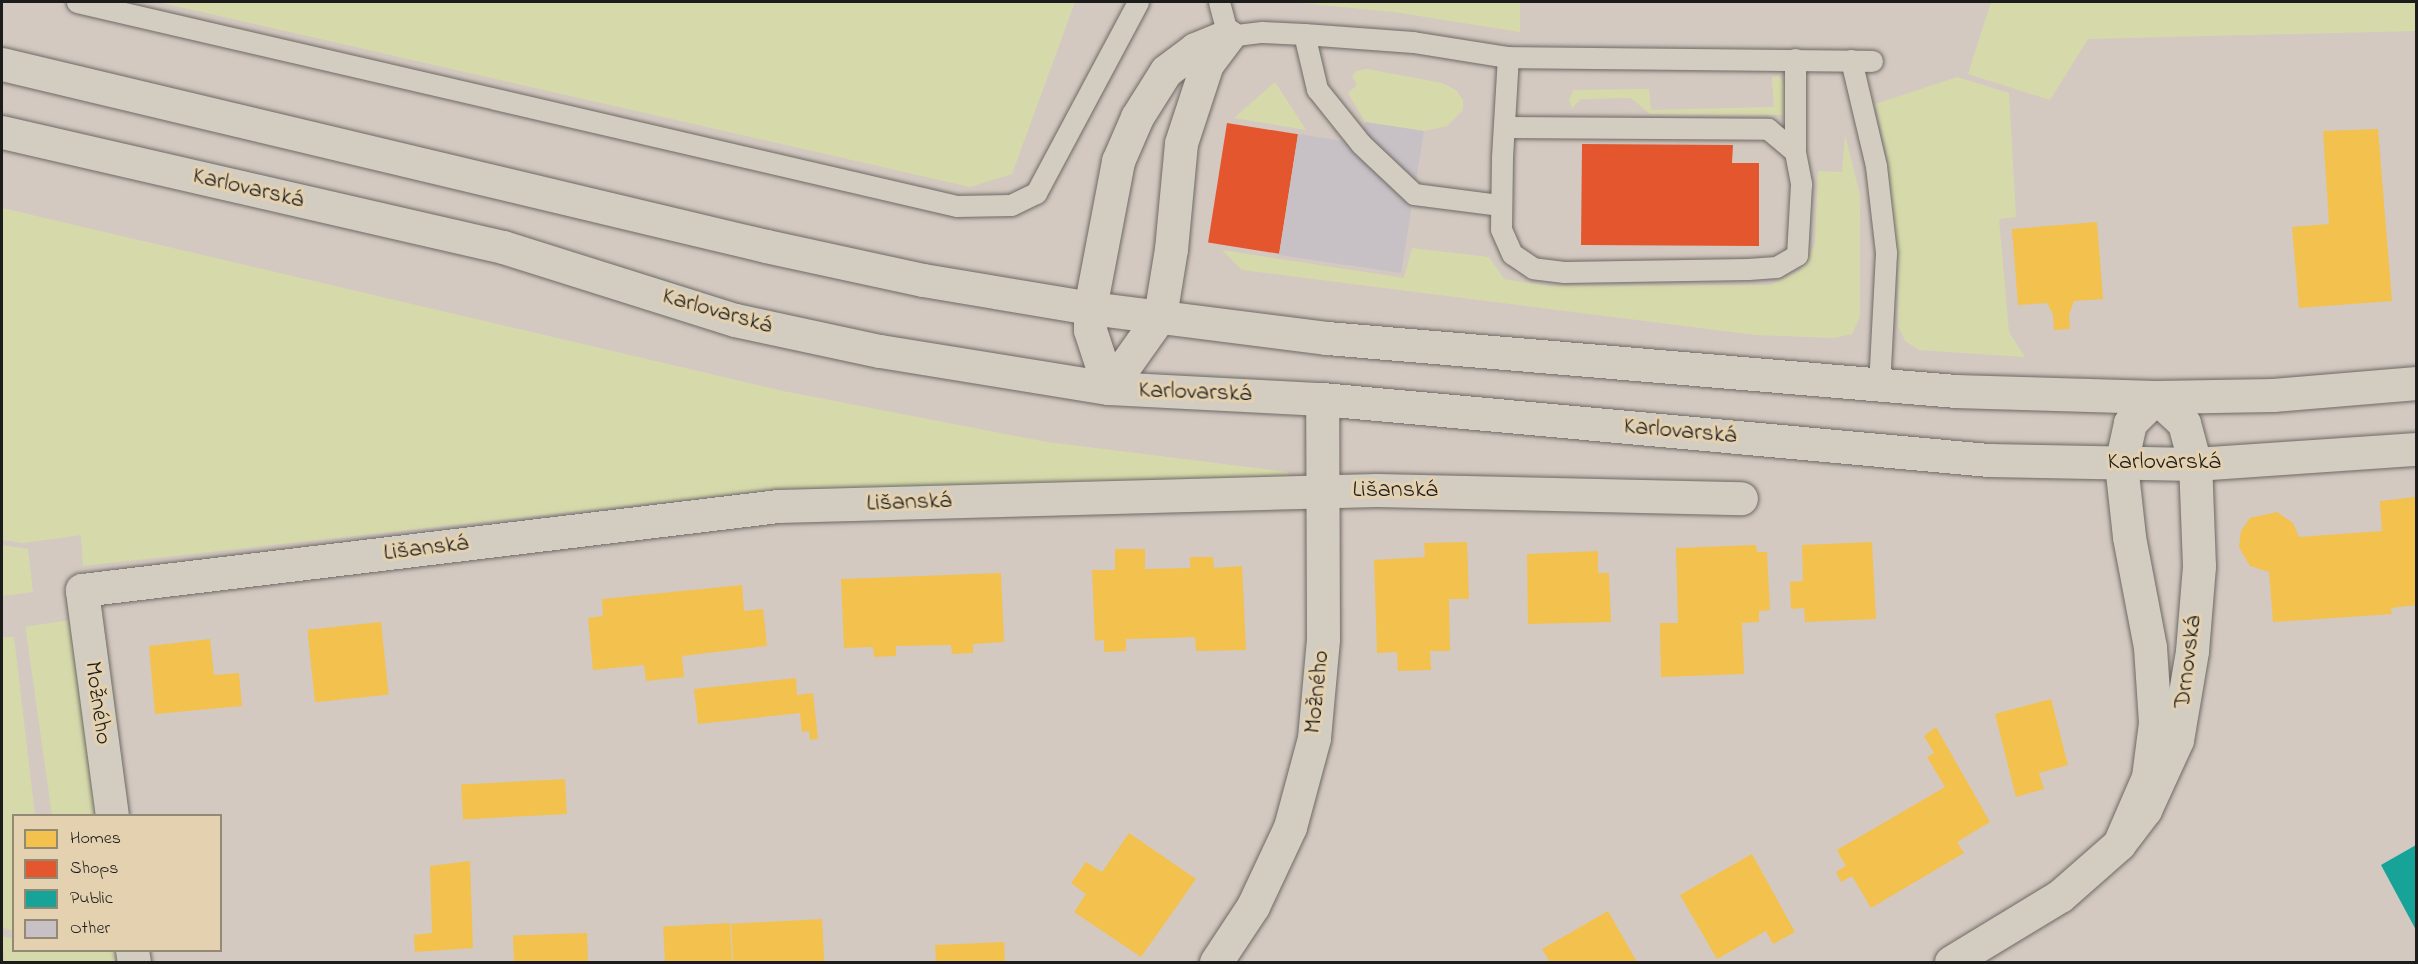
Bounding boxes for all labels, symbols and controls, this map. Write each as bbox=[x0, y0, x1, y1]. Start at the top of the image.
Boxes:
street label: Karlovarská bbox=[190, 162, 306, 216]
street label: Karlovarská bbox=[659, 283, 775, 341]
street label: Karlovarská bbox=[1138, 377, 1252, 409]
street label: Karlovarská bbox=[1622, 413, 1738, 451]
street label: Karlovarská bbox=[2107, 449, 2221, 477]
street label: Lišanská bbox=[1352, 477, 1438, 505]
street label: Lišanská bbox=[866, 487, 952, 519]
street label: Lišanská bbox=[382, 530, 470, 568]
street label: Drnovská bbox=[2169, 614, 2209, 710]
street label: Možného bbox=[1299, 649, 1337, 735]
street label: Možného bbox=[77, 660, 117, 746]
legend bbox=[12, 814, 222, 952]
text: Homes bbox=[70, 826, 121, 852]
text: Shops bbox=[70, 856, 118, 882]
text: Public bbox=[70, 886, 113, 912]
text: Other bbox=[70, 916, 110, 942]

